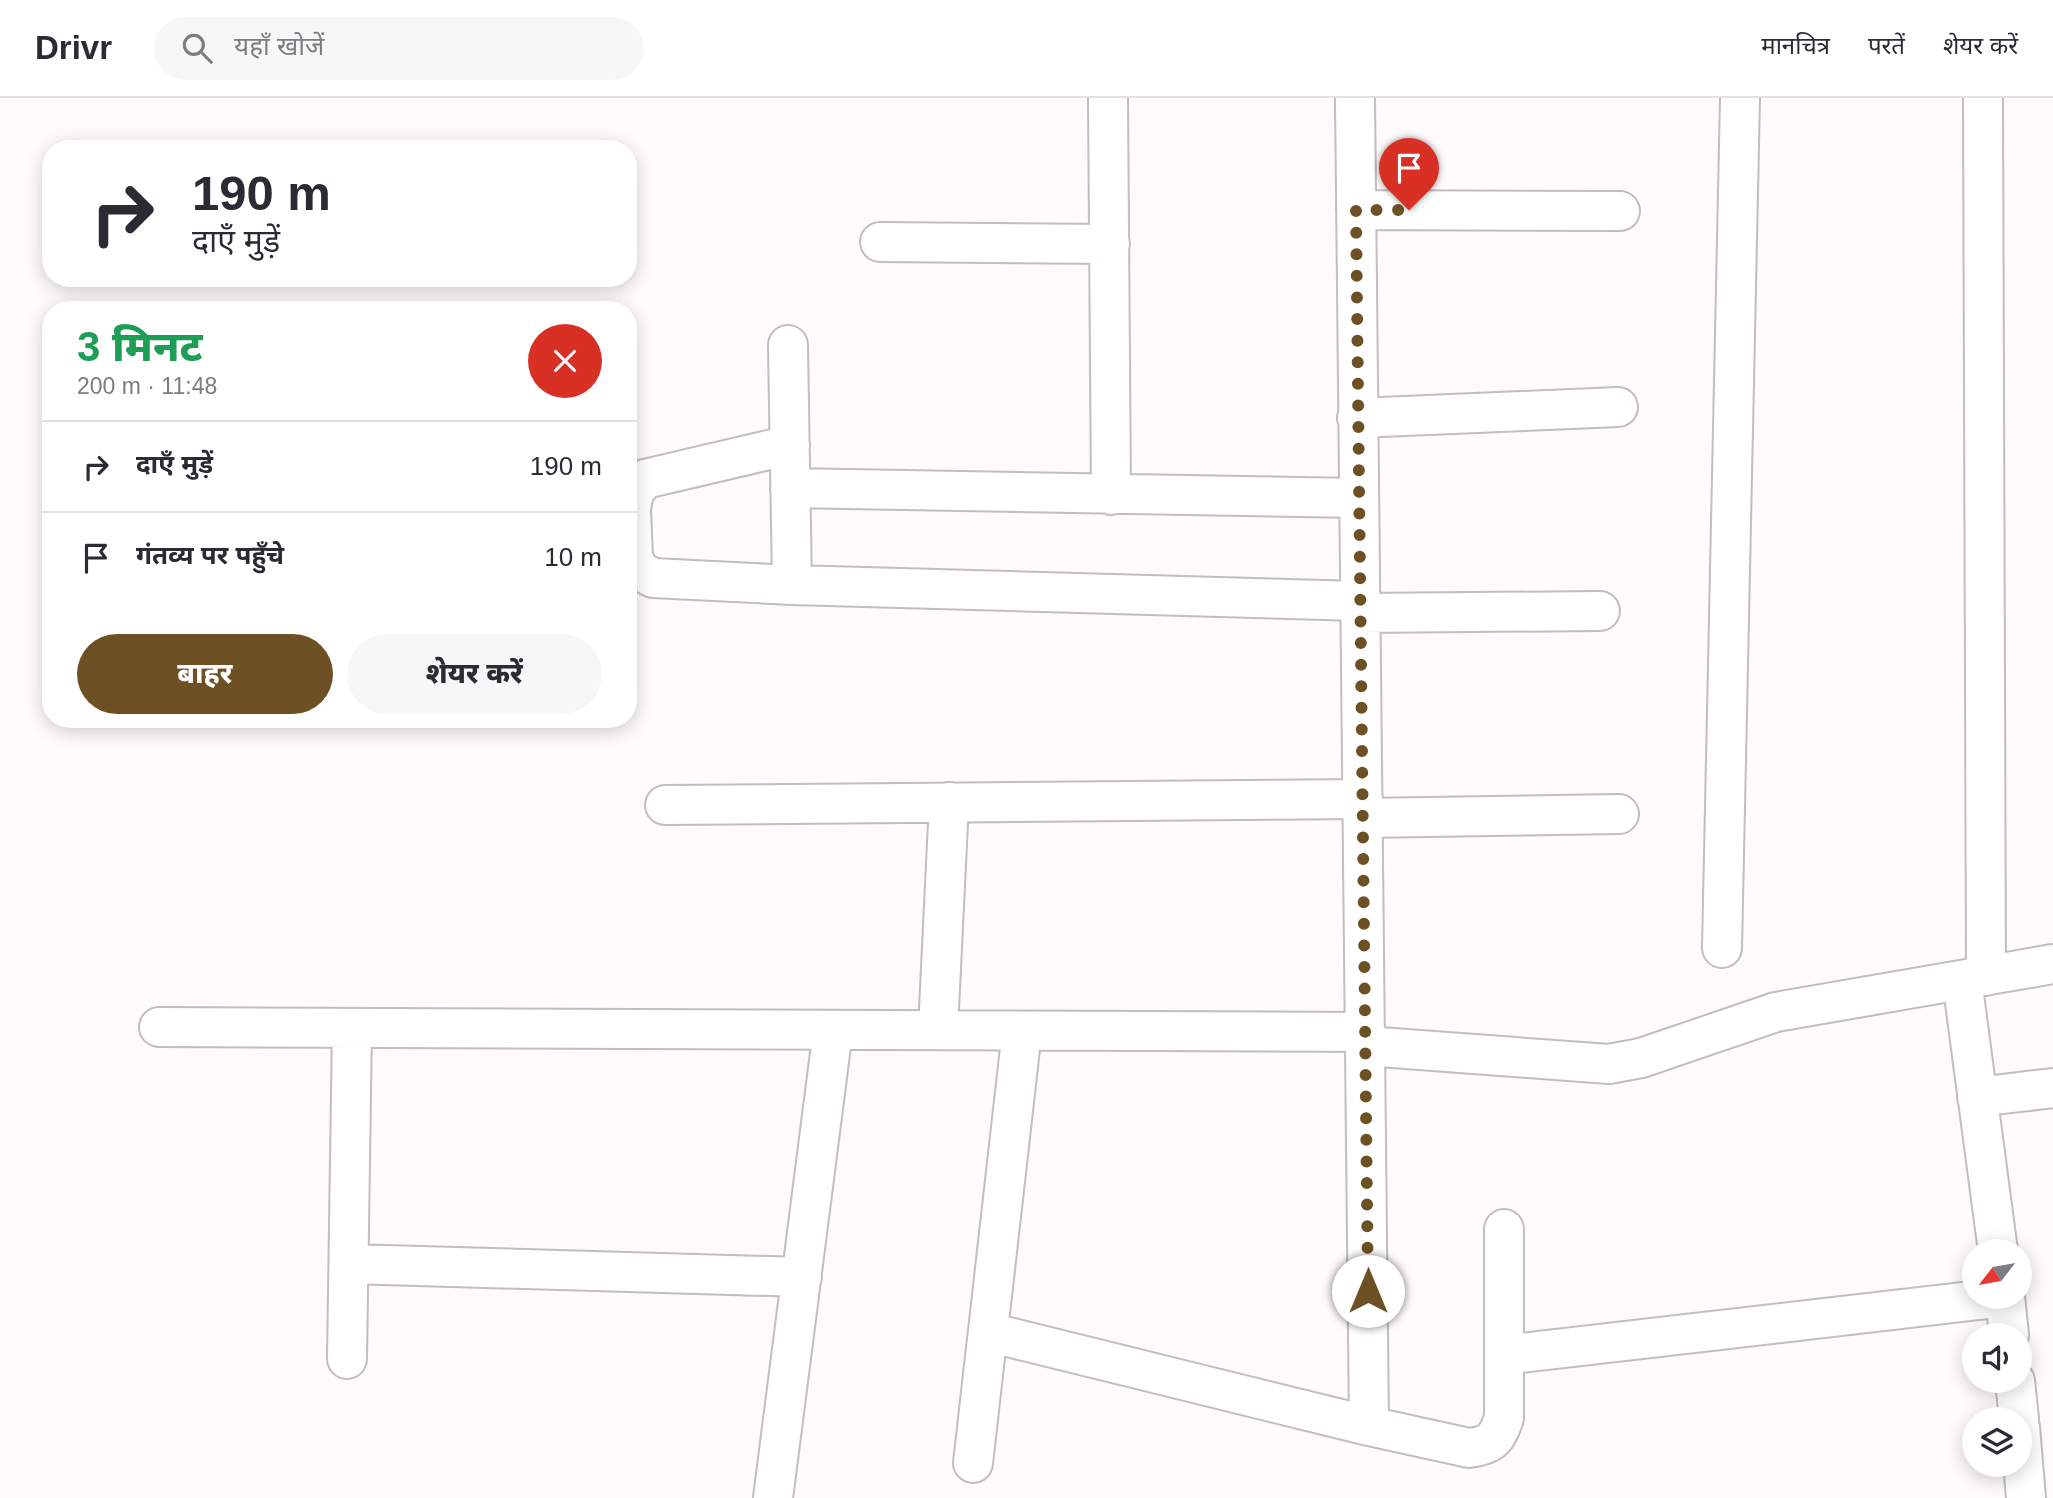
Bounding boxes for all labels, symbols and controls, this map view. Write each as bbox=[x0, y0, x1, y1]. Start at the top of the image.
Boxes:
search box bbox=[154, 17, 644, 80]
text: Drivr bbox=[35, 29, 112, 66]
icon: search bbox=[178, 29, 216, 67]
text: यहाँ खोजें bbox=[234, 31, 324, 61]
text: मानचित्र bbox=[1761, 32, 1830, 59]
text: परतें bbox=[1868, 32, 1905, 59]
text: शेयर करें bbox=[1943, 32, 2018, 59]
pin bbox=[1379, 138, 1439, 210]
icon: arrive bbox=[1390, 149, 1428, 187]
text: 190 m bbox=[192, 166, 331, 220]
icon: right bbox=[77, 168, 168, 259]
text: दाएँ मुड़ें bbox=[192, 223, 280, 259]
text: 3 मिनट bbox=[77, 323, 202, 370]
button: close bbox=[528, 324, 602, 398]
text: 200 m · 11:48 bbox=[77, 373, 217, 399]
icon: right bbox=[77, 448, 115, 486]
text: दाएँ मुड़ें bbox=[136, 449, 213, 479]
text: 190 m bbox=[530, 451, 602, 481]
icon: arrive bbox=[77, 539, 115, 577]
text: गंतव्य पर पहुँचे bbox=[136, 540, 284, 570]
text: 10 m bbox=[544, 542, 602, 572]
button: बाहर bbox=[77, 634, 333, 714]
button: शेयर करें bbox=[347, 634, 602, 714]
north arrow bbox=[1962, 1239, 2032, 1309]
map controls bbox=[1962, 1239, 2032, 1477]
position arrow bbox=[1331, 1254, 1405, 1328]
button: sound bbox=[1962, 1323, 2032, 1393]
button: layers bbox=[1962, 1407, 2032, 1477]

